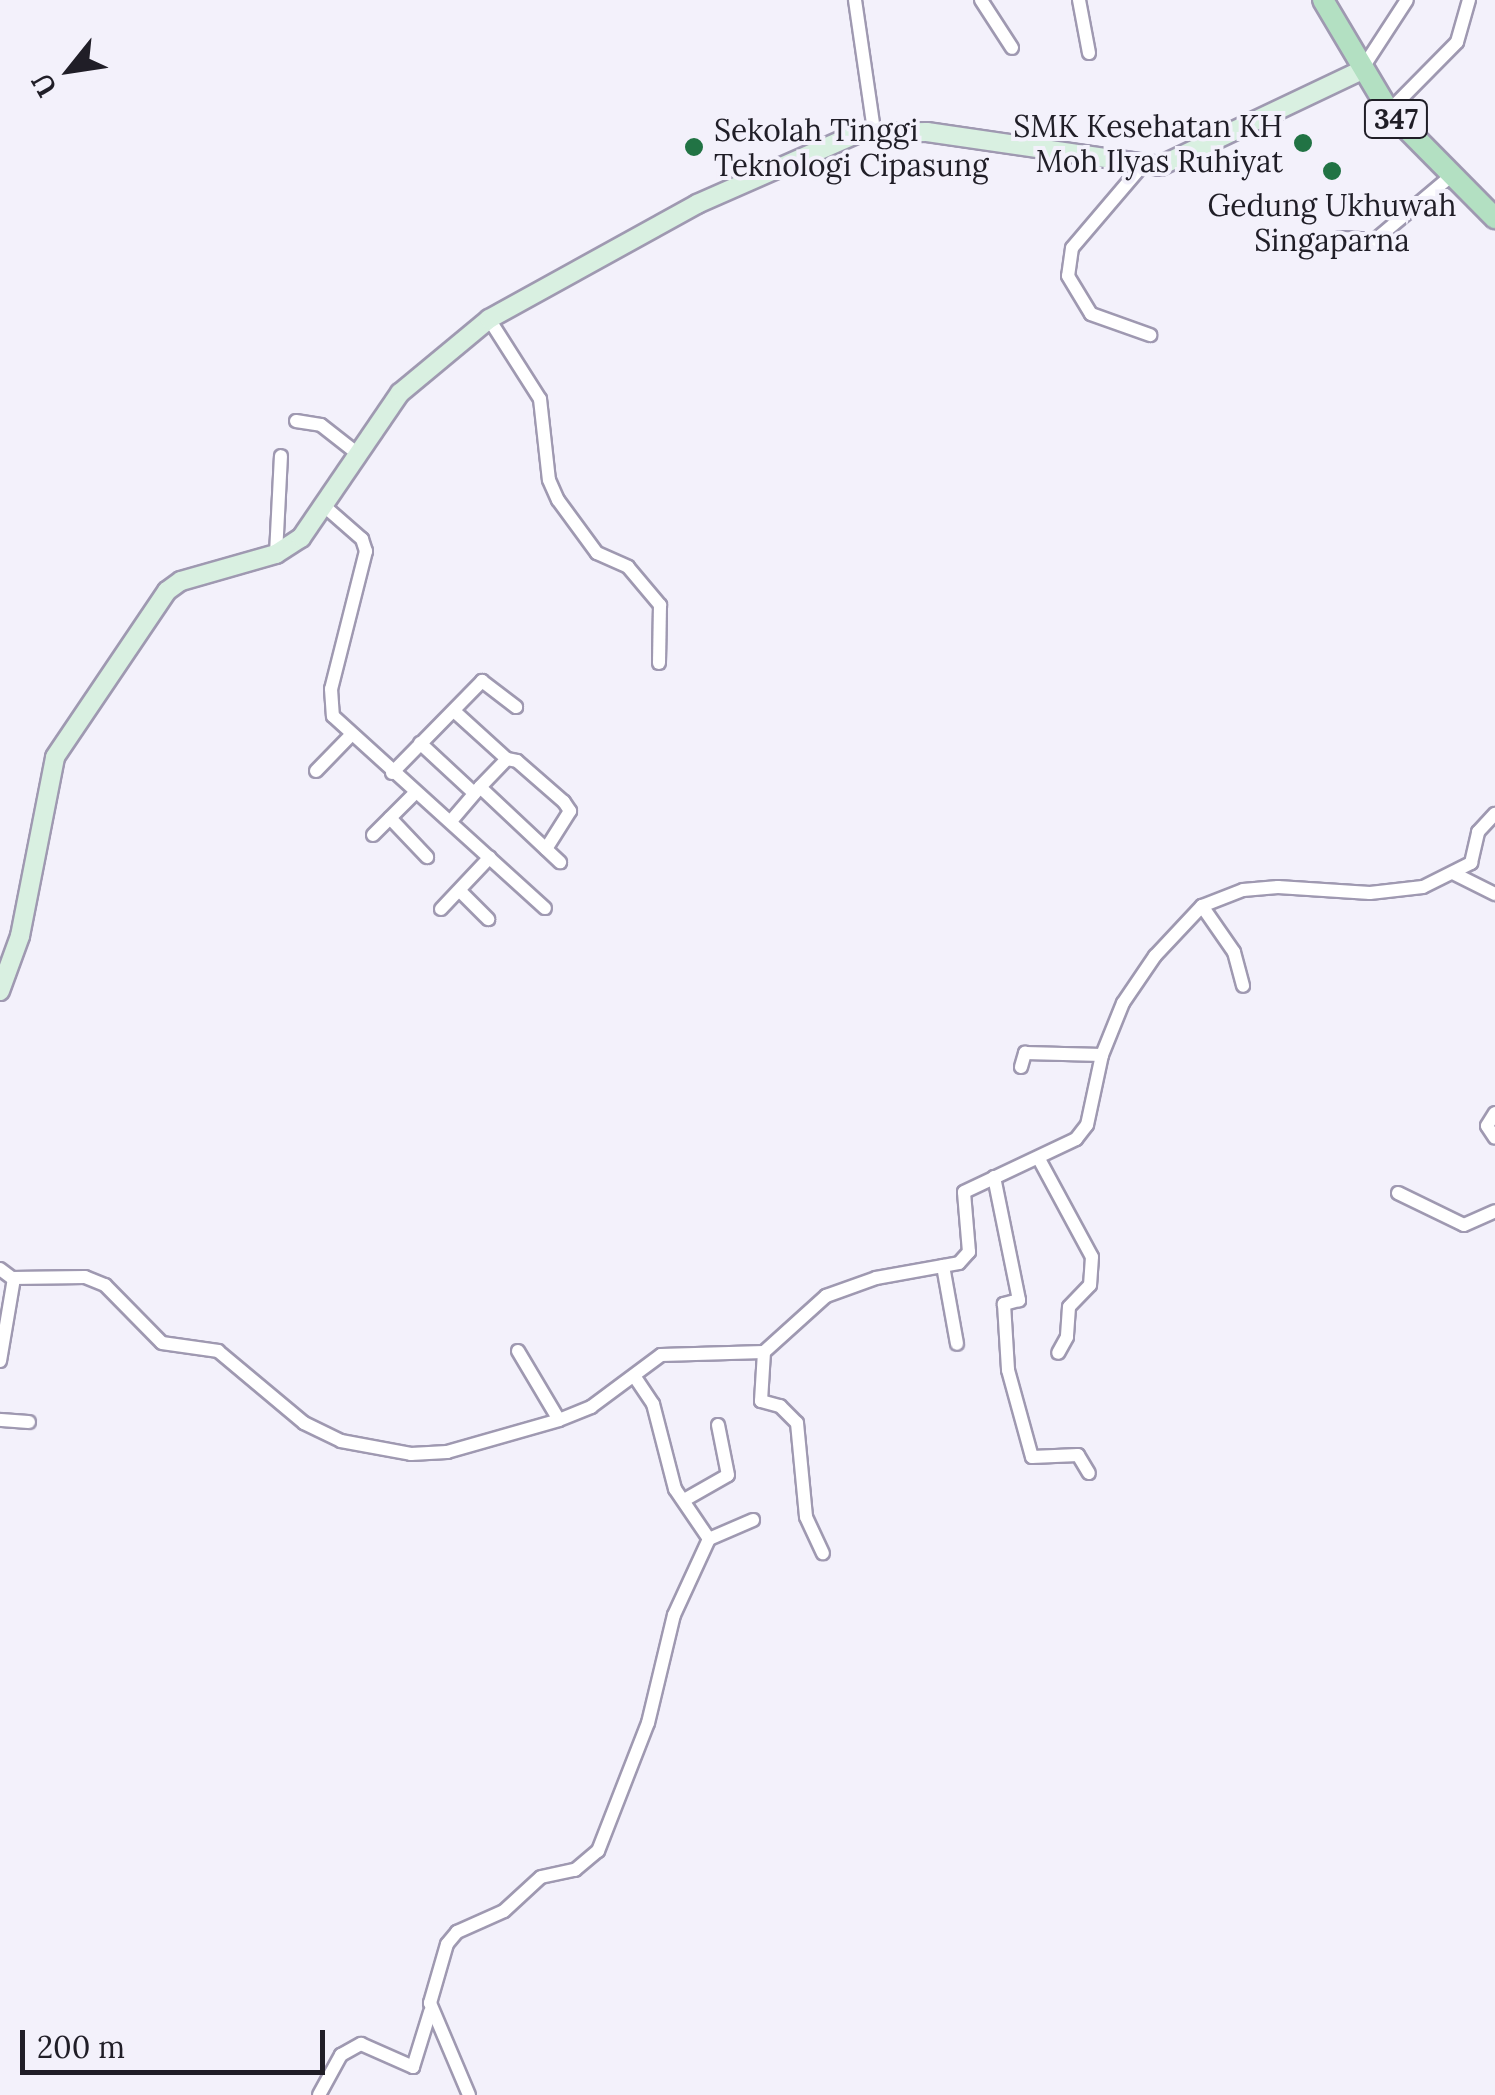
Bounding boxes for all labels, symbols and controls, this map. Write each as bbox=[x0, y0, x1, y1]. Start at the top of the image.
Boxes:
north arrow bbox=[20, 20, 120, 120]
text: U bbox=[23, 67, 65, 103]
road number: 347 bbox=[1364, 96, 1428, 142]
place label: SMK Kesehatan KH Moh Ilyas Ruhiyat bbox=[1013, 108, 1283, 178]
place label: Sekolah Tinggi Teknologi Cipasung bbox=[714, 112, 989, 182]
marker: SMK Kesehatan KH Moh Ilyas Ruhiyat bbox=[1292, 132, 1314, 154]
marker: Sekolah Tinggi Teknologi Cipasung bbox=[683, 136, 705, 158]
marker: Gedung Ukhuwah Singaparna bbox=[1321, 160, 1343, 182]
place label: Gedung Ukhuwah Singaparna bbox=[1207, 187, 1457, 258]
scale bar bbox=[25, 2010, 330, 2072]
text: 200 m bbox=[37, 2028, 125, 2066]

